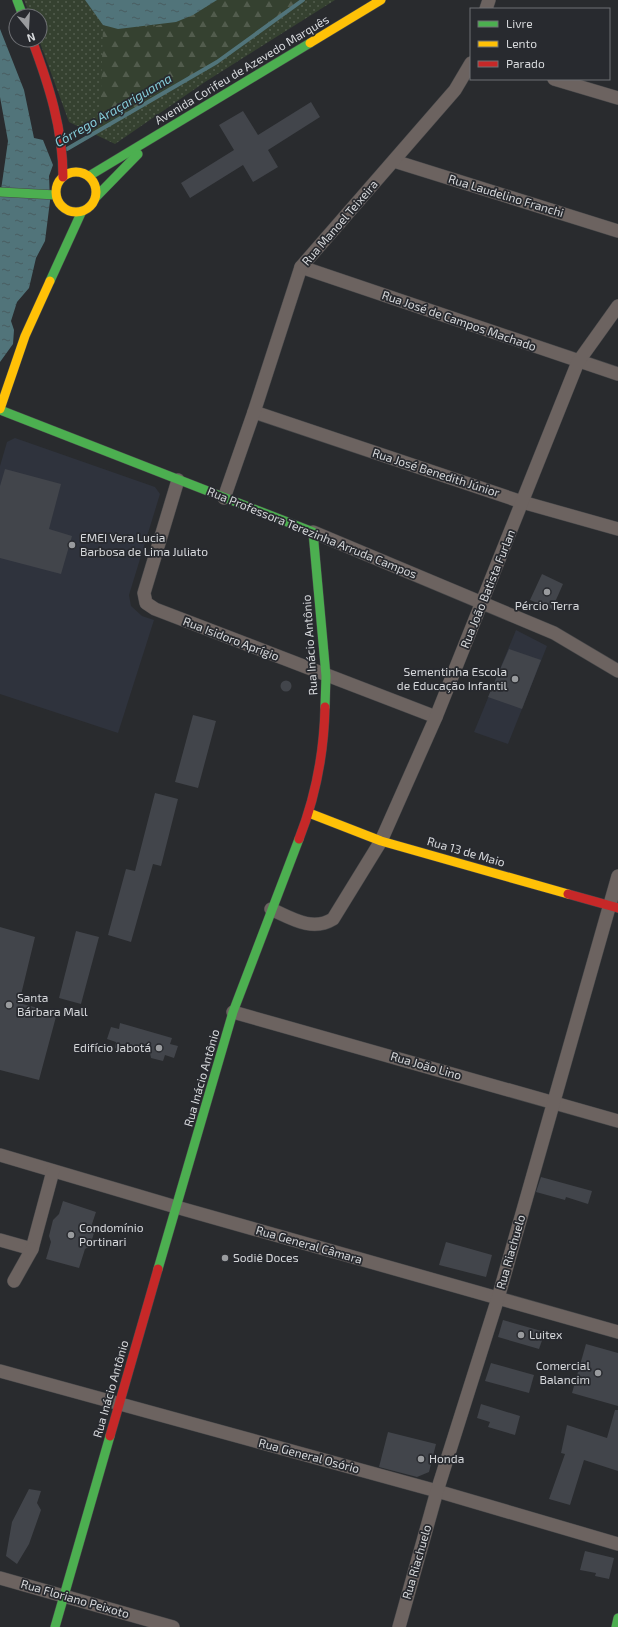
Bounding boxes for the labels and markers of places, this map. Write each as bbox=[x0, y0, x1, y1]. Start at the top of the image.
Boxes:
place label: EMEI Vera Lucia Barbosa de Lima Juliato bbox=[80, 530, 208, 558]
marker: EMEI Vera Lucia Barbosa de Lima Juliato bbox=[67, 540, 77, 550]
marker: Pércio Terra bbox=[542, 587, 552, 597]
place label: Pércio Terra bbox=[515, 598, 579, 612]
place label: Sementinha Escola de Educação Infantil bbox=[397, 664, 507, 693]
marker: Sementinha Escola de Educação Infantil bbox=[510, 674, 520, 684]
place label: Santa Bárbara Mall bbox=[17, 990, 88, 1018]
marker: Santa Bárbara Mall bbox=[4, 1000, 14, 1010]
place label: Edifício Jabotá bbox=[73, 1040, 151, 1054]
marker: Edifício Jabotá bbox=[154, 1043, 164, 1053]
place label: Condomínio Portinari bbox=[79, 1220, 144, 1248]
marker: Condomínio Portinari bbox=[66, 1230, 76, 1240]
place label: Sodiê Doces bbox=[233, 1250, 299, 1264]
marker: Sodiê Doces bbox=[220, 1253, 230, 1263]
place label: Luitex bbox=[529, 1327, 563, 1341]
marker: Luitex bbox=[516, 1330, 526, 1340]
place label: Comercial Balancim bbox=[536, 1358, 590, 1386]
marker: Comercial Balancim bbox=[593, 1368, 603, 1378]
place label: Honda bbox=[429, 1451, 464, 1465]
marker: Honda bbox=[416, 1454, 426, 1464]

